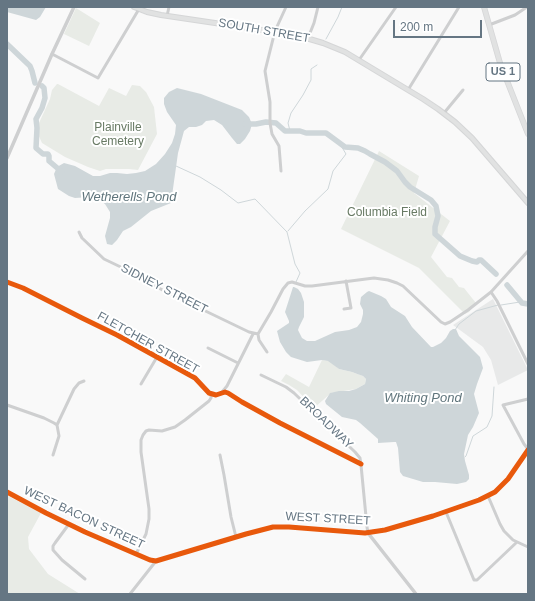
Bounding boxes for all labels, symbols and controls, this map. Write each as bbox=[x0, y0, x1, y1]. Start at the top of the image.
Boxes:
scale bar bbox=[395, 12, 484, 38]
street label: SOUTH STREET bbox=[217, 16, 311, 46]
text: 200 m bbox=[400, 20, 433, 34]
road number: US 1 bbox=[486, 63, 520, 81]
park label: Plainville Cemetery bbox=[92, 121, 144, 149]
water label: Wetherells Pond bbox=[81, 189, 177, 205]
park label: Columbia Field bbox=[347, 206, 427, 220]
street label: SIDNEY STREET bbox=[118, 261, 210, 317]
street label: FLETCHER STREET bbox=[95, 309, 201, 377]
water label: Whiting Pond bbox=[384, 390, 462, 406]
street label: BROADWAY bbox=[296, 394, 356, 452]
street label: WEST BACON STREET bbox=[21, 484, 147, 552]
street label: WEST STREET bbox=[285, 510, 371, 528]

